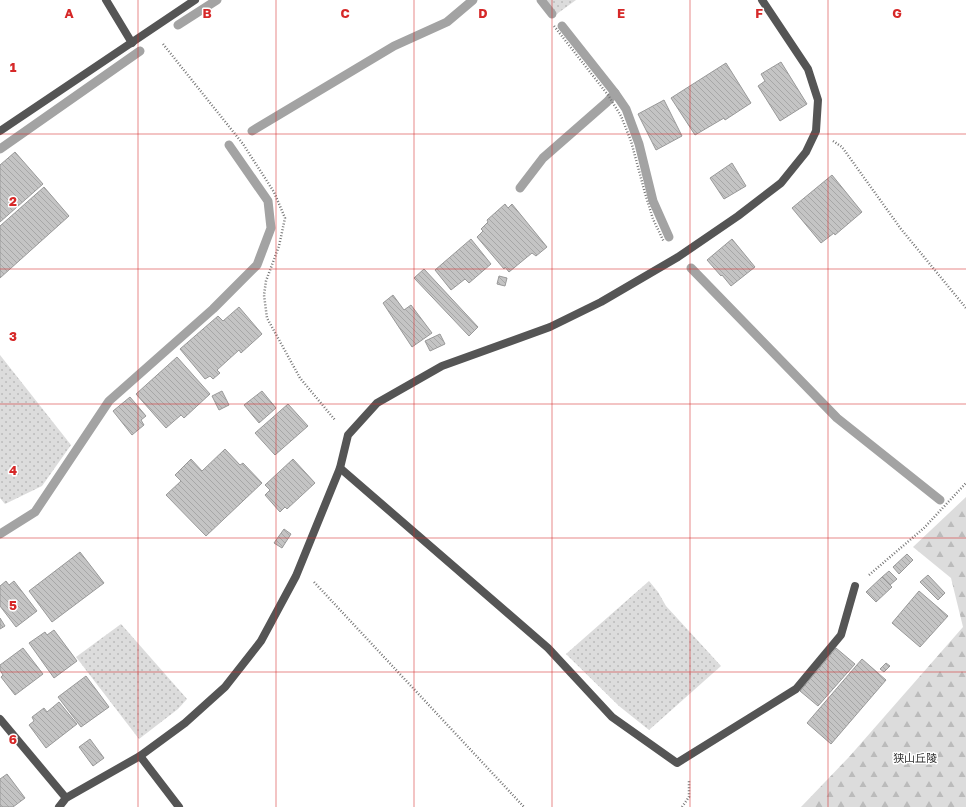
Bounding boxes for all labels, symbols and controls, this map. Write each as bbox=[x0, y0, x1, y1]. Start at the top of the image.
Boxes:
text: A bbox=[64, 5, 74, 21]
text: B bbox=[202, 5, 212, 21]
text: C bbox=[340, 5, 350, 21]
text: D bbox=[478, 5, 488, 21]
text: E bbox=[617, 5, 625, 21]
text: F bbox=[755, 5, 763, 21]
text: G bbox=[892, 5, 902, 21]
text: 1 bbox=[10, 59, 17, 75]
text: 2 bbox=[9, 193, 17, 209]
text: 3 bbox=[9, 328, 17, 344]
text: 4 bbox=[9, 462, 17, 478]
text: 5 bbox=[9, 597, 17, 613]
text: 6 bbox=[9, 731, 17, 747]
park label: 狭山丘陵 bbox=[893, 751, 937, 764]

